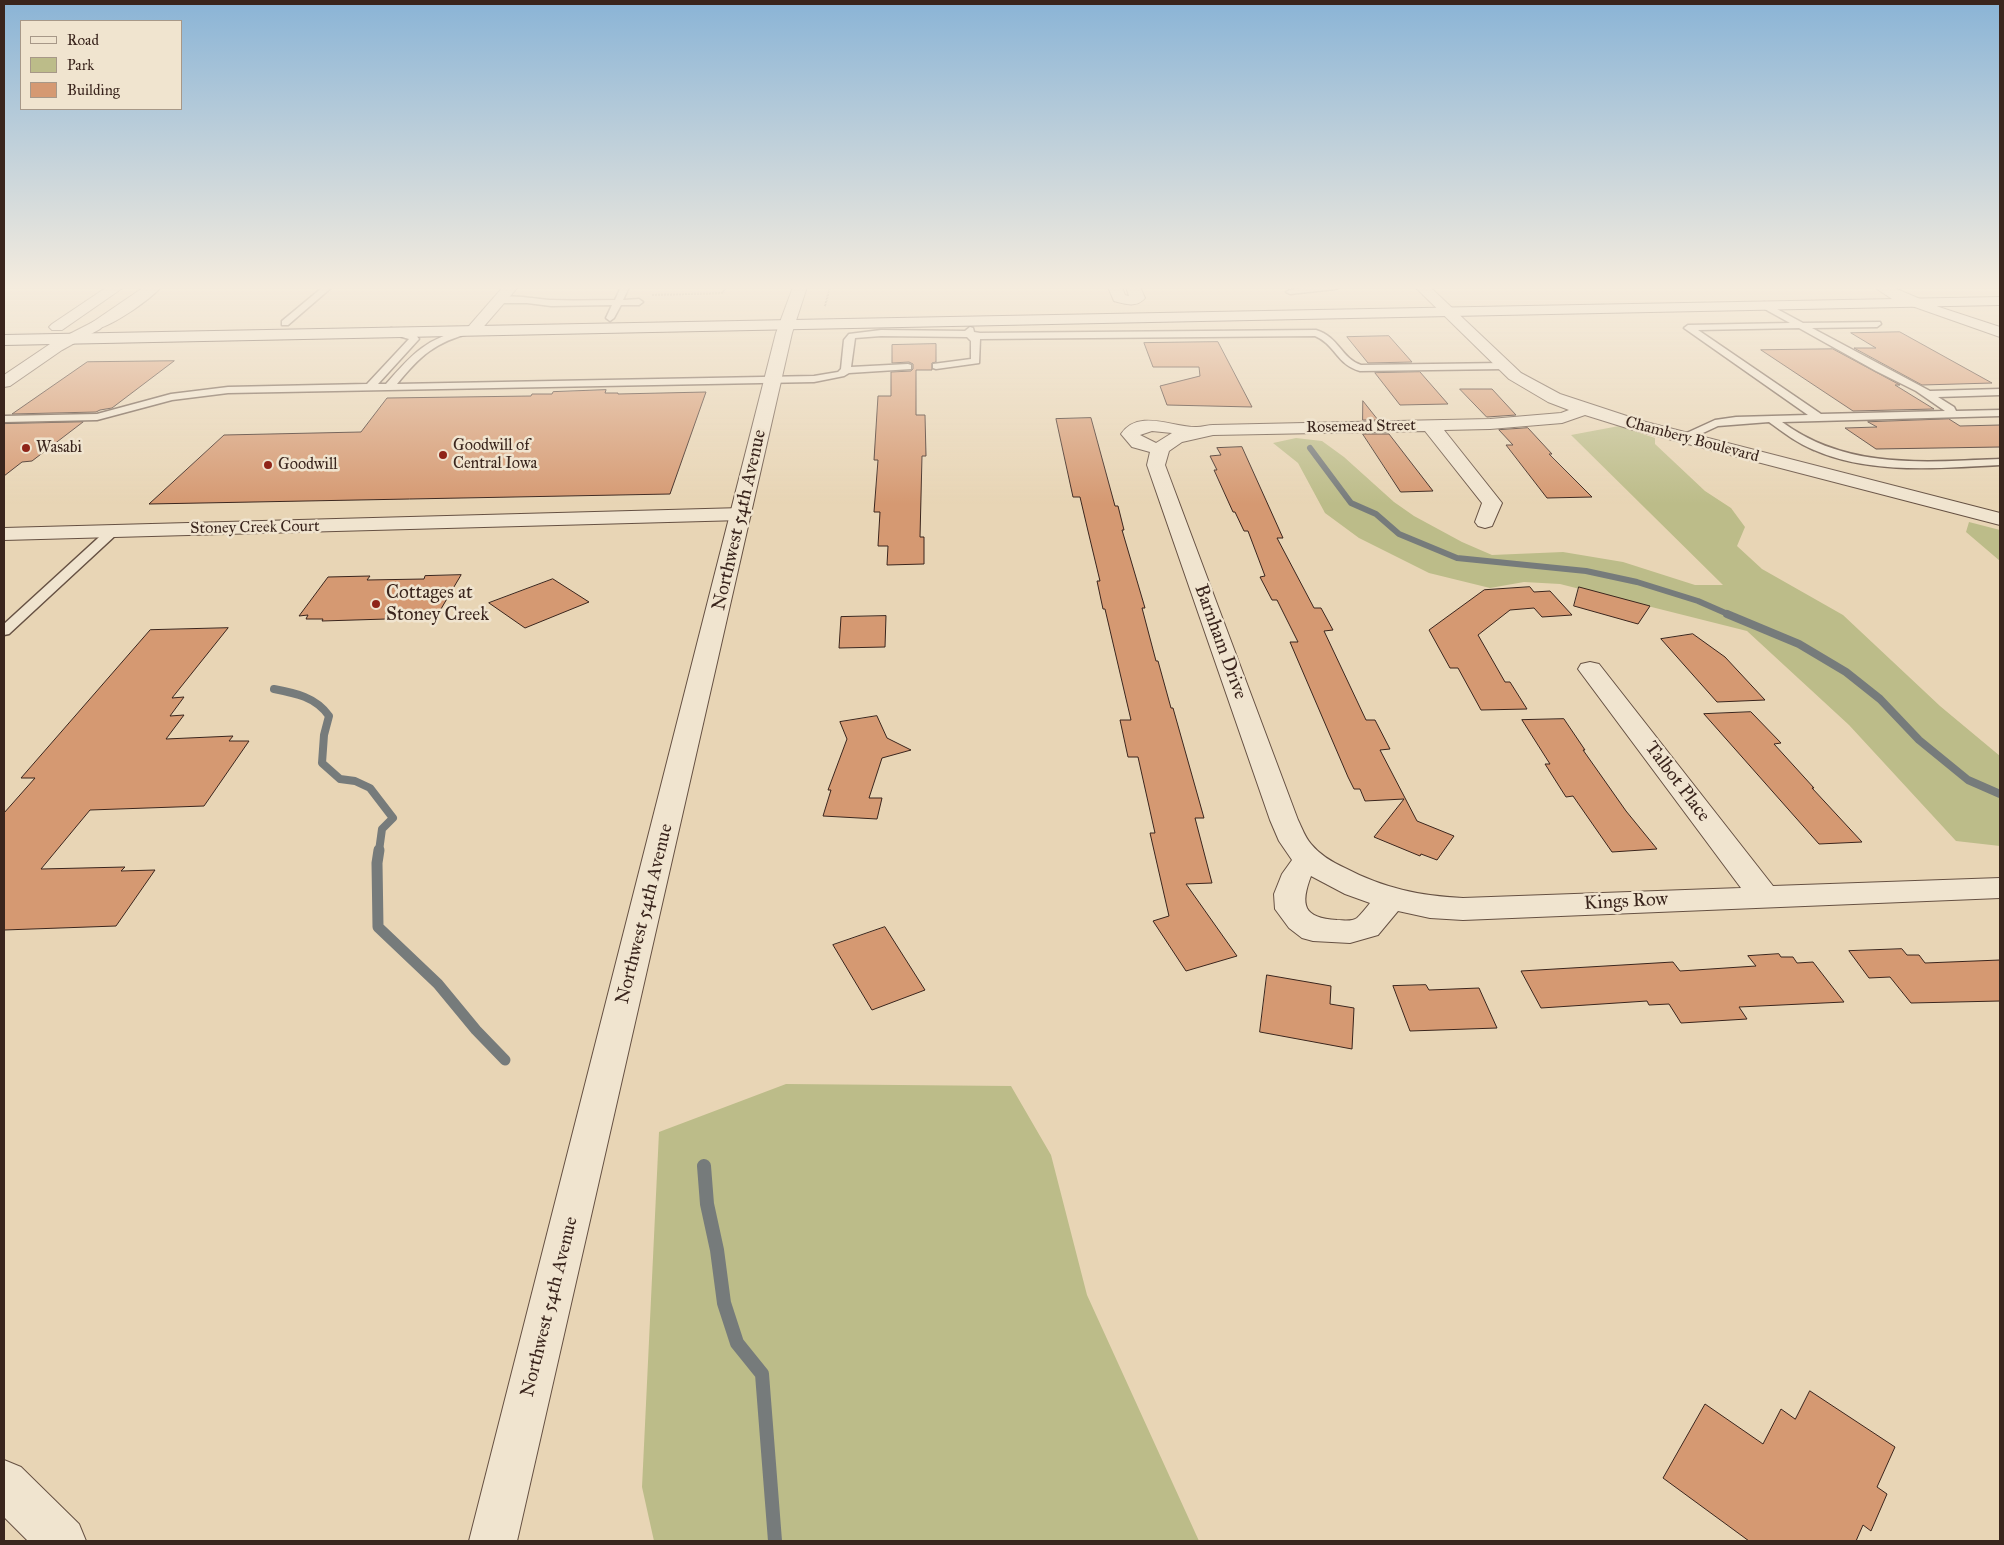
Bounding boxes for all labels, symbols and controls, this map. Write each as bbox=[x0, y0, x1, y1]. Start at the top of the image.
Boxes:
legend bbox=[20, 20, 182, 110]
text: Road bbox=[67, 31, 99, 49]
text: Park bbox=[67, 56, 94, 74]
text: Building bbox=[67, 81, 120, 99]
street label: Chambery Boulevard bbox=[1623, 413, 1761, 467]
street label: Rosemead Street bbox=[1306, 416, 1416, 438]
street label: Northwest 54th Avenue bbox=[708, 427, 772, 613]
place label: Goodwill of Central Iowa bbox=[453, 436, 537, 474]
place label: Wasabi bbox=[36, 438, 82, 458]
marker: Wasabi bbox=[20, 442, 32, 454]
marker: Goodwill of Central Iowa bbox=[437, 449, 449, 461]
place label: Goodwill bbox=[278, 455, 338, 475]
marker: Goodwill bbox=[262, 459, 274, 471]
street label: Stoney Creek Court bbox=[190, 517, 320, 539]
street label: Barnham Drive bbox=[1189, 581, 1251, 703]
place label: Cottages at Stoney Creek bbox=[386, 582, 489, 626]
marker: Cottages at Stoney Creek bbox=[370, 598, 382, 610]
street label: Talbot Place bbox=[1639, 737, 1715, 827]
street label: Northwest 54th Avenue bbox=[612, 822, 678, 1006]
street label: Kings Row bbox=[1583, 888, 1669, 916]
street label: Northwest 54th Avenue bbox=[517, 1215, 583, 1399]

